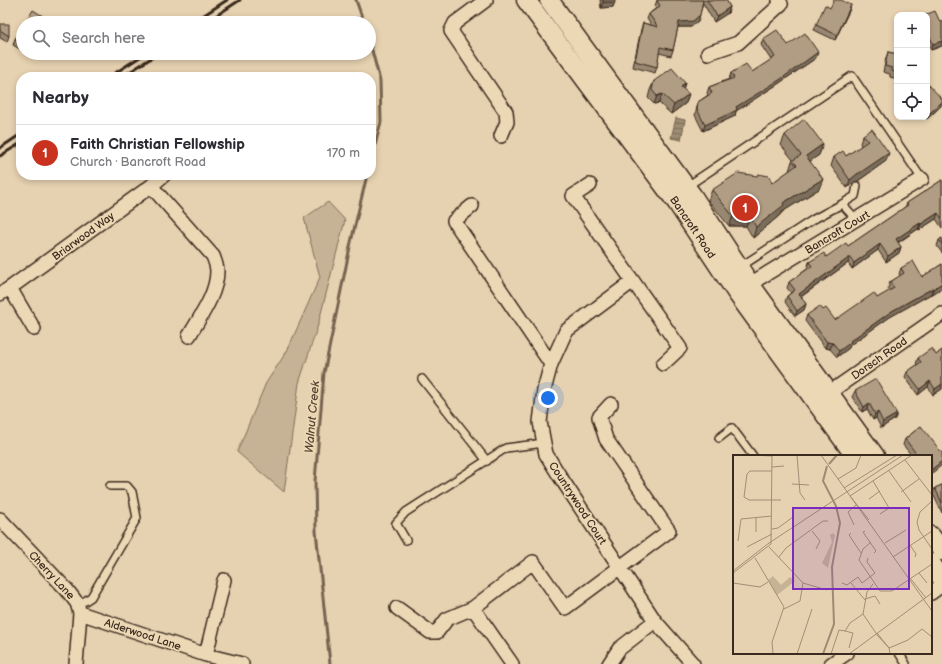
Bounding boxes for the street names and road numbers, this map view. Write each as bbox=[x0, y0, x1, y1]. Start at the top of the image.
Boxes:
street label: Bancroft Road bbox=[667, 194, 718, 261]
street label: Bancroft Court bbox=[803, 208, 872, 257]
street label: Briarwood Way bbox=[50, 210, 117, 263]
street label: Dorsch Road bbox=[849, 334, 910, 382]
street label: Countrywood Court bbox=[546, 460, 609, 547]
street label: Cherry Lane bbox=[26, 549, 78, 602]
street label: Alderwood Lane bbox=[103, 616, 183, 653]

